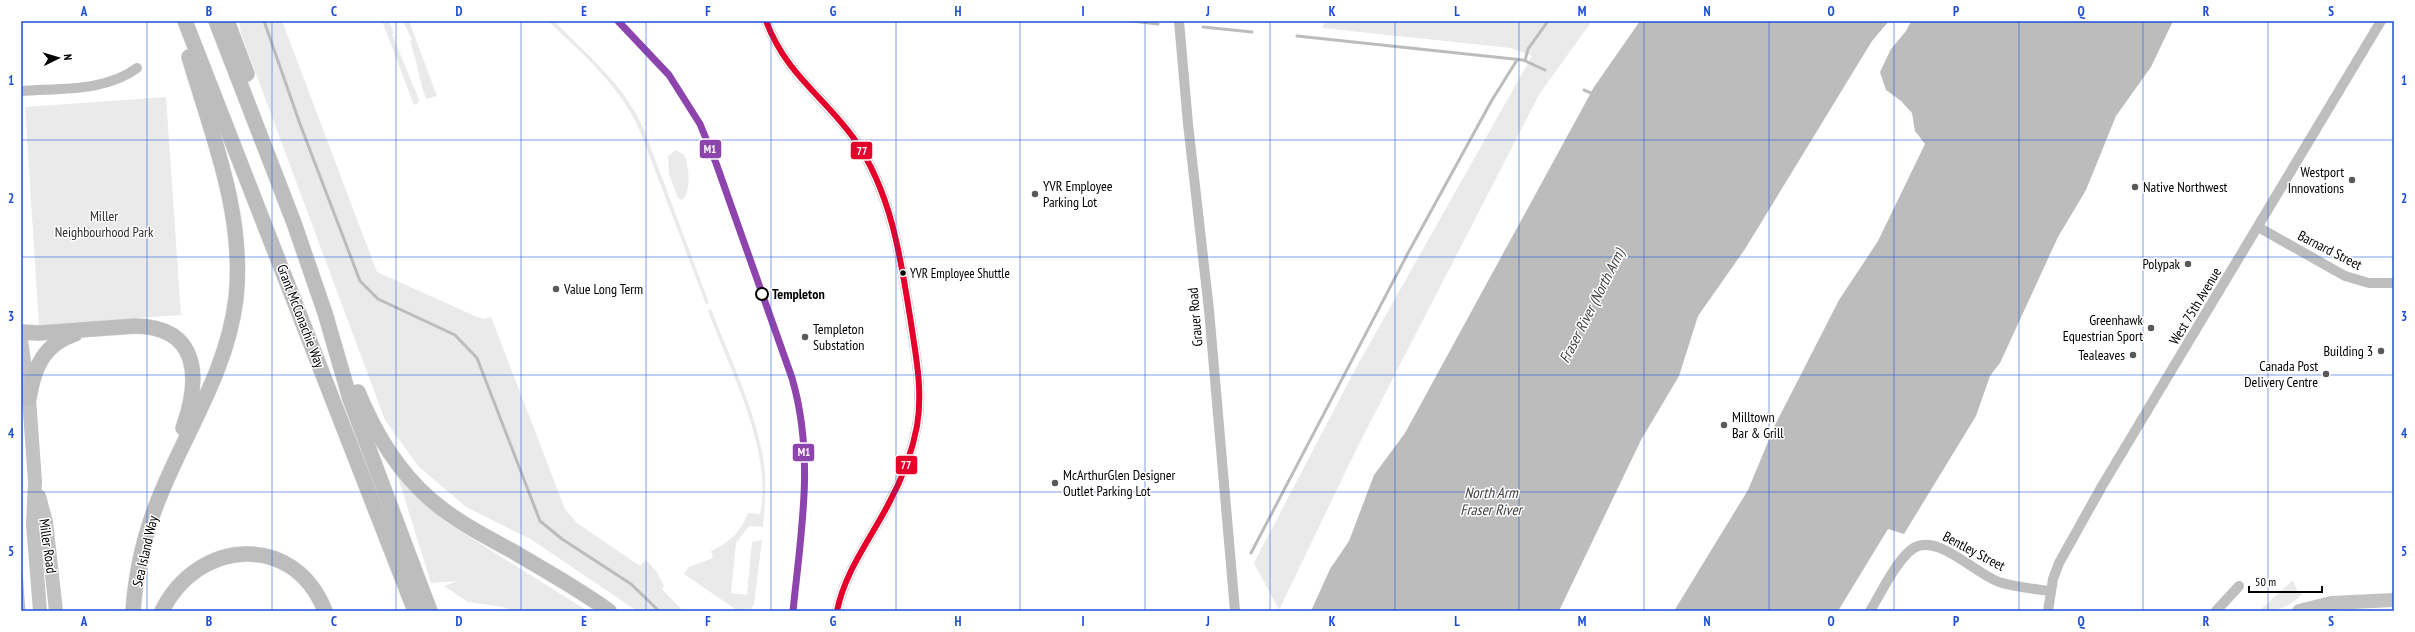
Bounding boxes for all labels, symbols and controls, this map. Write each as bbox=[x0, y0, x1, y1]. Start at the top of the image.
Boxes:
text: A bbox=[80, 3, 88, 20]
text: B bbox=[206, 3, 212, 20]
text: C bbox=[331, 3, 337, 20]
text: D bbox=[456, 3, 463, 20]
text: E bbox=[581, 3, 587, 20]
text: F bbox=[705, 3, 711, 20]
text: G bbox=[830, 3, 837, 20]
text: H bbox=[955, 3, 962, 20]
text: I bbox=[1081, 3, 1085, 20]
text: J bbox=[1205, 3, 1210, 20]
text: K bbox=[1329, 3, 1336, 20]
text: L bbox=[1454, 3, 1460, 20]
text: M bbox=[1578, 3, 1587, 20]
text: N bbox=[1703, 3, 1711, 20]
text: O bbox=[1827, 3, 1835, 20]
text: P bbox=[1953, 3, 1959, 20]
text: Q bbox=[2077, 3, 2085, 20]
text: R bbox=[2203, 3, 2210, 20]
text: S bbox=[2328, 3, 2334, 20]
north arrow bbox=[38, 38, 78, 78]
text: N bbox=[61, 54, 75, 61]
text: 1 bbox=[8, 72, 14, 89]
text: 1 bbox=[2401, 72, 2407, 89]
line badge: M1 bbox=[699, 139, 722, 159]
line badge: 77 bbox=[850, 141, 873, 160]
text: M1 bbox=[704, 142, 716, 156]
text: 77 bbox=[857, 144, 867, 158]
place label: Westport Innovations bbox=[2288, 163, 2344, 197]
marker: Westport Innovations bbox=[2347, 175, 2357, 185]
place label: YVR Employee Parking Lot bbox=[1043, 177, 1113, 211]
place label: Native Northwest bbox=[2143, 178, 2228, 196]
marker: Native Northwest bbox=[2130, 182, 2140, 192]
marker: YVR Employee Parking Lot bbox=[1030, 189, 1040, 199]
text: 2 bbox=[8, 190, 14, 207]
text: 2 bbox=[2401, 190, 2407, 207]
park label: Miller Neighbourhood Park bbox=[55, 207, 154, 241]
street label: Barnard Street bbox=[2295, 226, 2365, 274]
water label: Fraser River (North Arm) bbox=[1555, 244, 1629, 366]
place label: Polypak bbox=[2142, 255, 2181, 273]
marker: Polypak bbox=[2183, 259, 2193, 269]
street label: Grant McConachie Way bbox=[273, 262, 329, 371]
street label: West 75th Avenue bbox=[2165, 264, 2225, 348]
place label: YVR Employee Shuttle bbox=[910, 265, 1010, 282]
marker: YVR Employee Shuttle bbox=[898, 268, 908, 278]
place label: Value Long Term bbox=[563, 280, 643, 298]
marker: Value Long Term bbox=[551, 284, 561, 294]
place label: Templeton bbox=[772, 285, 825, 303]
marker: Templeton bbox=[755, 287, 769, 301]
street label: Grauer Road bbox=[1183, 287, 1207, 347]
text: 3 bbox=[8, 308, 14, 325]
text: 3 bbox=[2401, 308, 2407, 325]
place label: Greenhawk Equestrian Sport bbox=[2063, 311, 2144, 345]
place label: Templeton Substation bbox=[813, 320, 864, 354]
marker: Greenhawk Equestrian Sport bbox=[2146, 323, 2156, 333]
marker: Templeton Substation bbox=[800, 332, 810, 342]
place label: Building 3 bbox=[2323, 342, 2373, 360]
place label: Tealeaves bbox=[2078, 346, 2125, 364]
marker: Building 3 bbox=[2376, 346, 2386, 356]
marker: Tealeaves bbox=[2128, 350, 2138, 360]
place label: Canada Post Delivery Centre bbox=[2244, 357, 2318, 391]
marker: Canada Post Delivery Centre bbox=[2321, 369, 2331, 379]
place label: Milltown Bar & Grill bbox=[1732, 408, 1784, 442]
marker: Milltown Bar & Grill bbox=[1719, 420, 1729, 430]
text: 4 bbox=[8, 425, 15, 442]
text: 4 bbox=[2401, 425, 2408, 442]
line badge: M1 bbox=[792, 443, 815, 462]
text: M1 bbox=[798, 445, 810, 459]
line badge: 77 bbox=[895, 455, 918, 475]
text: 77 bbox=[901, 458, 911, 472]
place label: McArthurGlen Designer Outlet Parking Lot bbox=[1063, 466, 1176, 500]
marker: McArthurGlen Designer Outlet Parking Lot bbox=[1050, 478, 1060, 488]
water label: North Arm Fraser River bbox=[1460, 483, 1524, 519]
street label: Sea Island Way bbox=[128, 513, 162, 588]
street label: Miller Road bbox=[35, 518, 61, 574]
street label: Bentley Street bbox=[1940, 527, 2008, 575]
text: 5 bbox=[8, 543, 14, 560]
text: 5 bbox=[2401, 543, 2407, 560]
scale bar bbox=[2249, 568, 2322, 594]
text: 50 m bbox=[2255, 574, 2276, 589]
text: A bbox=[80, 613, 88, 630]
text: B bbox=[206, 613, 212, 630]
text: C bbox=[331, 613, 337, 630]
text: D bbox=[456, 613, 463, 630]
text: E bbox=[581, 613, 587, 630]
text: F bbox=[705, 613, 711, 630]
text: G bbox=[830, 613, 837, 630]
text: H bbox=[955, 613, 962, 630]
text: I bbox=[1081, 613, 1085, 630]
text: J bbox=[1205, 613, 1210, 630]
text: K bbox=[1329, 613, 1336, 630]
text: L bbox=[1454, 613, 1460, 630]
text: M bbox=[1578, 613, 1587, 630]
text: N bbox=[1703, 613, 1711, 630]
text: O bbox=[1827, 613, 1835, 630]
text: P bbox=[1953, 613, 1959, 630]
text: Q bbox=[2077, 613, 2085, 630]
text: R bbox=[2203, 613, 2210, 630]
text: S bbox=[2328, 613, 2334, 630]

